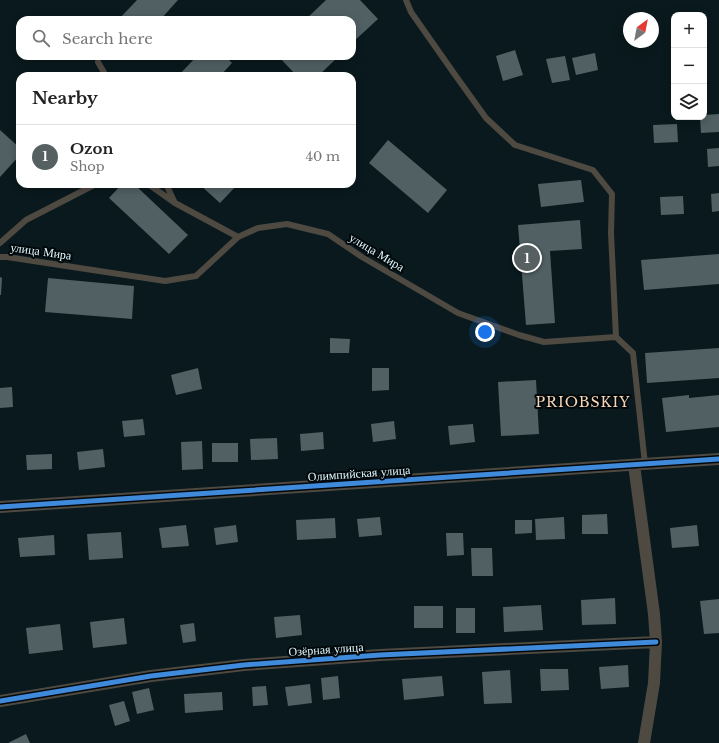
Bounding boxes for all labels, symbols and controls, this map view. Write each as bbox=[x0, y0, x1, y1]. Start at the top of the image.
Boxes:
north arrow bbox=[623, 12, 659, 48]
map controls bbox=[671, 12, 707, 120]
button: + bbox=[671, 12, 707, 48]
search box bbox=[16, 16, 356, 60]
icon: search bbox=[30, 27, 52, 49]
text: Search here bbox=[62, 29, 153, 48]
button: − bbox=[671, 48, 707, 84]
button: layers bbox=[671, 84, 707, 120]
text: Nearby bbox=[32, 88, 98, 109]
text: Ozon bbox=[70, 139, 113, 158]
text: 1 bbox=[42, 148, 48, 165]
text: 40 m bbox=[305, 148, 340, 165]
text: Shop bbox=[70, 158, 105, 175]
street label: улица Мира bbox=[347, 230, 408, 275]
street label: улица Мира bbox=[10, 239, 73, 263]
pin: 1 bbox=[514, 243, 540, 273]
your location bbox=[475, 322, 495, 342]
district label: PRIOBSKIY bbox=[535, 393, 631, 411]
street label: Олимпийская улица bbox=[307, 462, 411, 484]
street label: Озёрная улица bbox=[288, 639, 365, 659]

